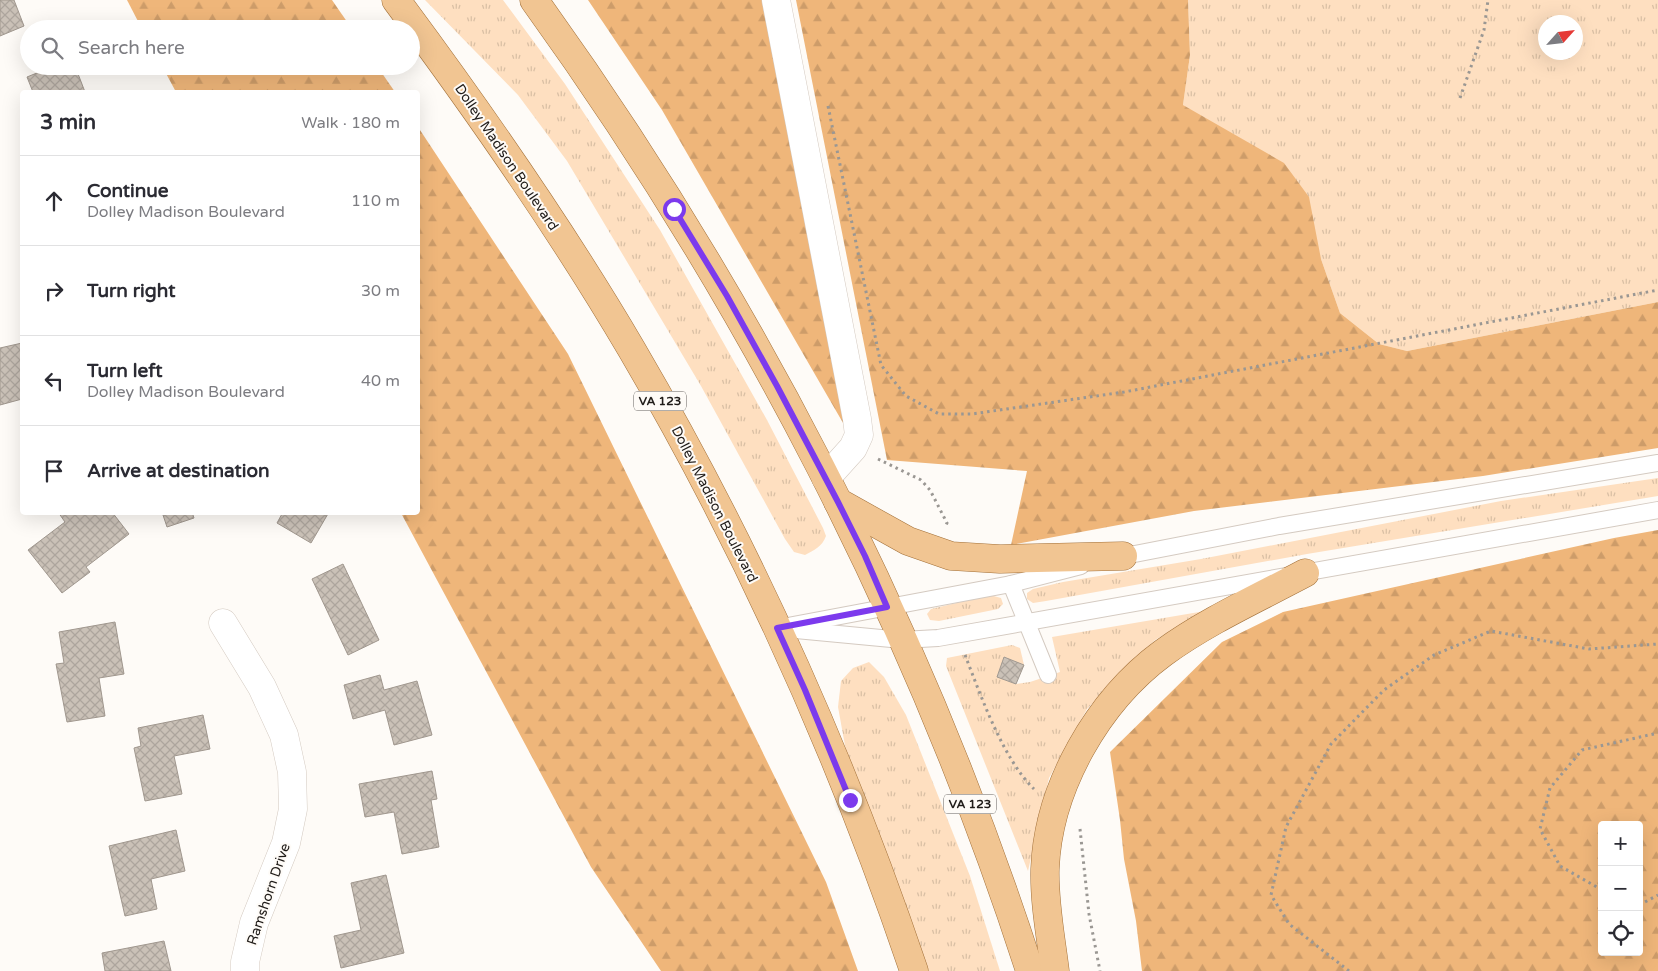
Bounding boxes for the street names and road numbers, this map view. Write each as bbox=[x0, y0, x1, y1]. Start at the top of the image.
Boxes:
street label: Dolley Madison Boulevard bbox=[451, 81, 562, 234]
road number: VA 123 bbox=[634, 392, 686, 411]
street label: Dolley Madison Boulevard bbox=[668, 423, 761, 585]
road number: VA 123 bbox=[944, 794, 996, 814]
street label: Ramshorn Drive bbox=[243, 841, 294, 947]

